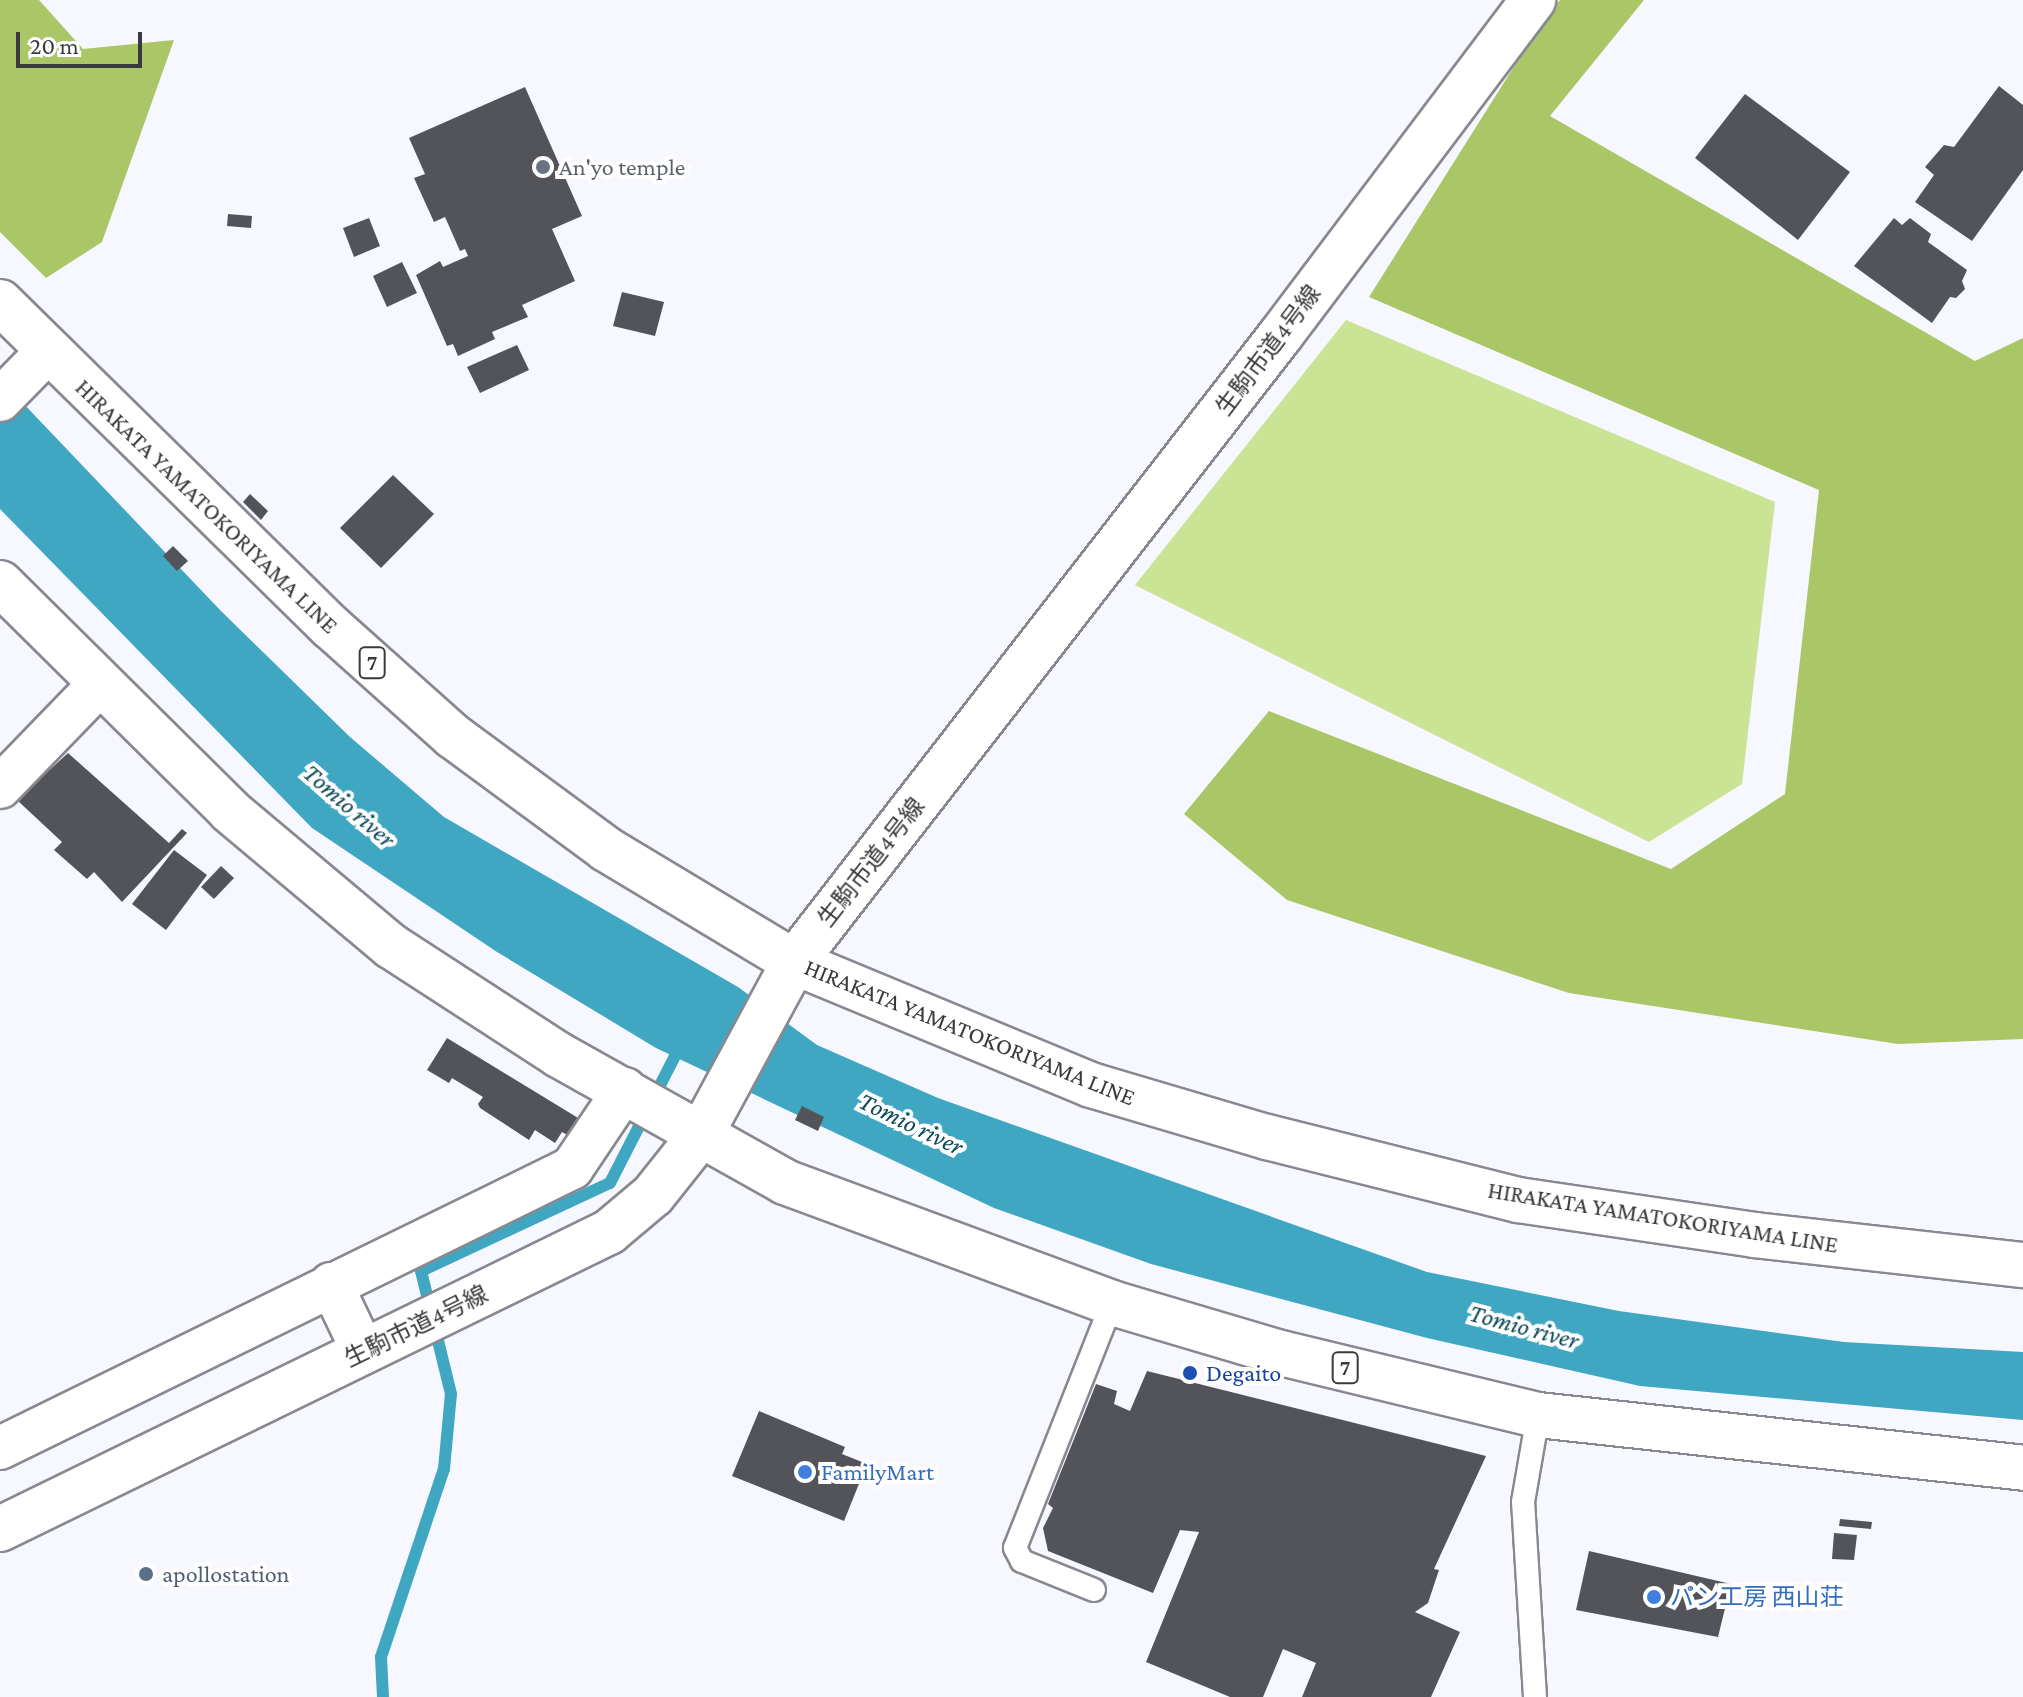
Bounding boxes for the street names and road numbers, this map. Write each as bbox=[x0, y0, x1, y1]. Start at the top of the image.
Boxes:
street label: 生駒市道4号線 bbox=[1209, 279, 1327, 421]
street label: HIRAKATA YAMATOKORIYAMA LINE bbox=[70, 373, 344, 639]
road number: 7 bbox=[358, 645, 386, 681]
street label: 生駒市道4号線 bbox=[812, 792, 930, 932]
street label: HIRAKATA YAMATOKORIYAMA LINE bbox=[800, 952, 1140, 1112]
street label: HIRAKATA YAMATOKORIYAMA LINE bbox=[1486, 1175, 1840, 1259]
street label: 生駒市道4号線 bbox=[339, 1279, 493, 1373]
road number: 7 bbox=[1331, 1350, 1359, 1386]

